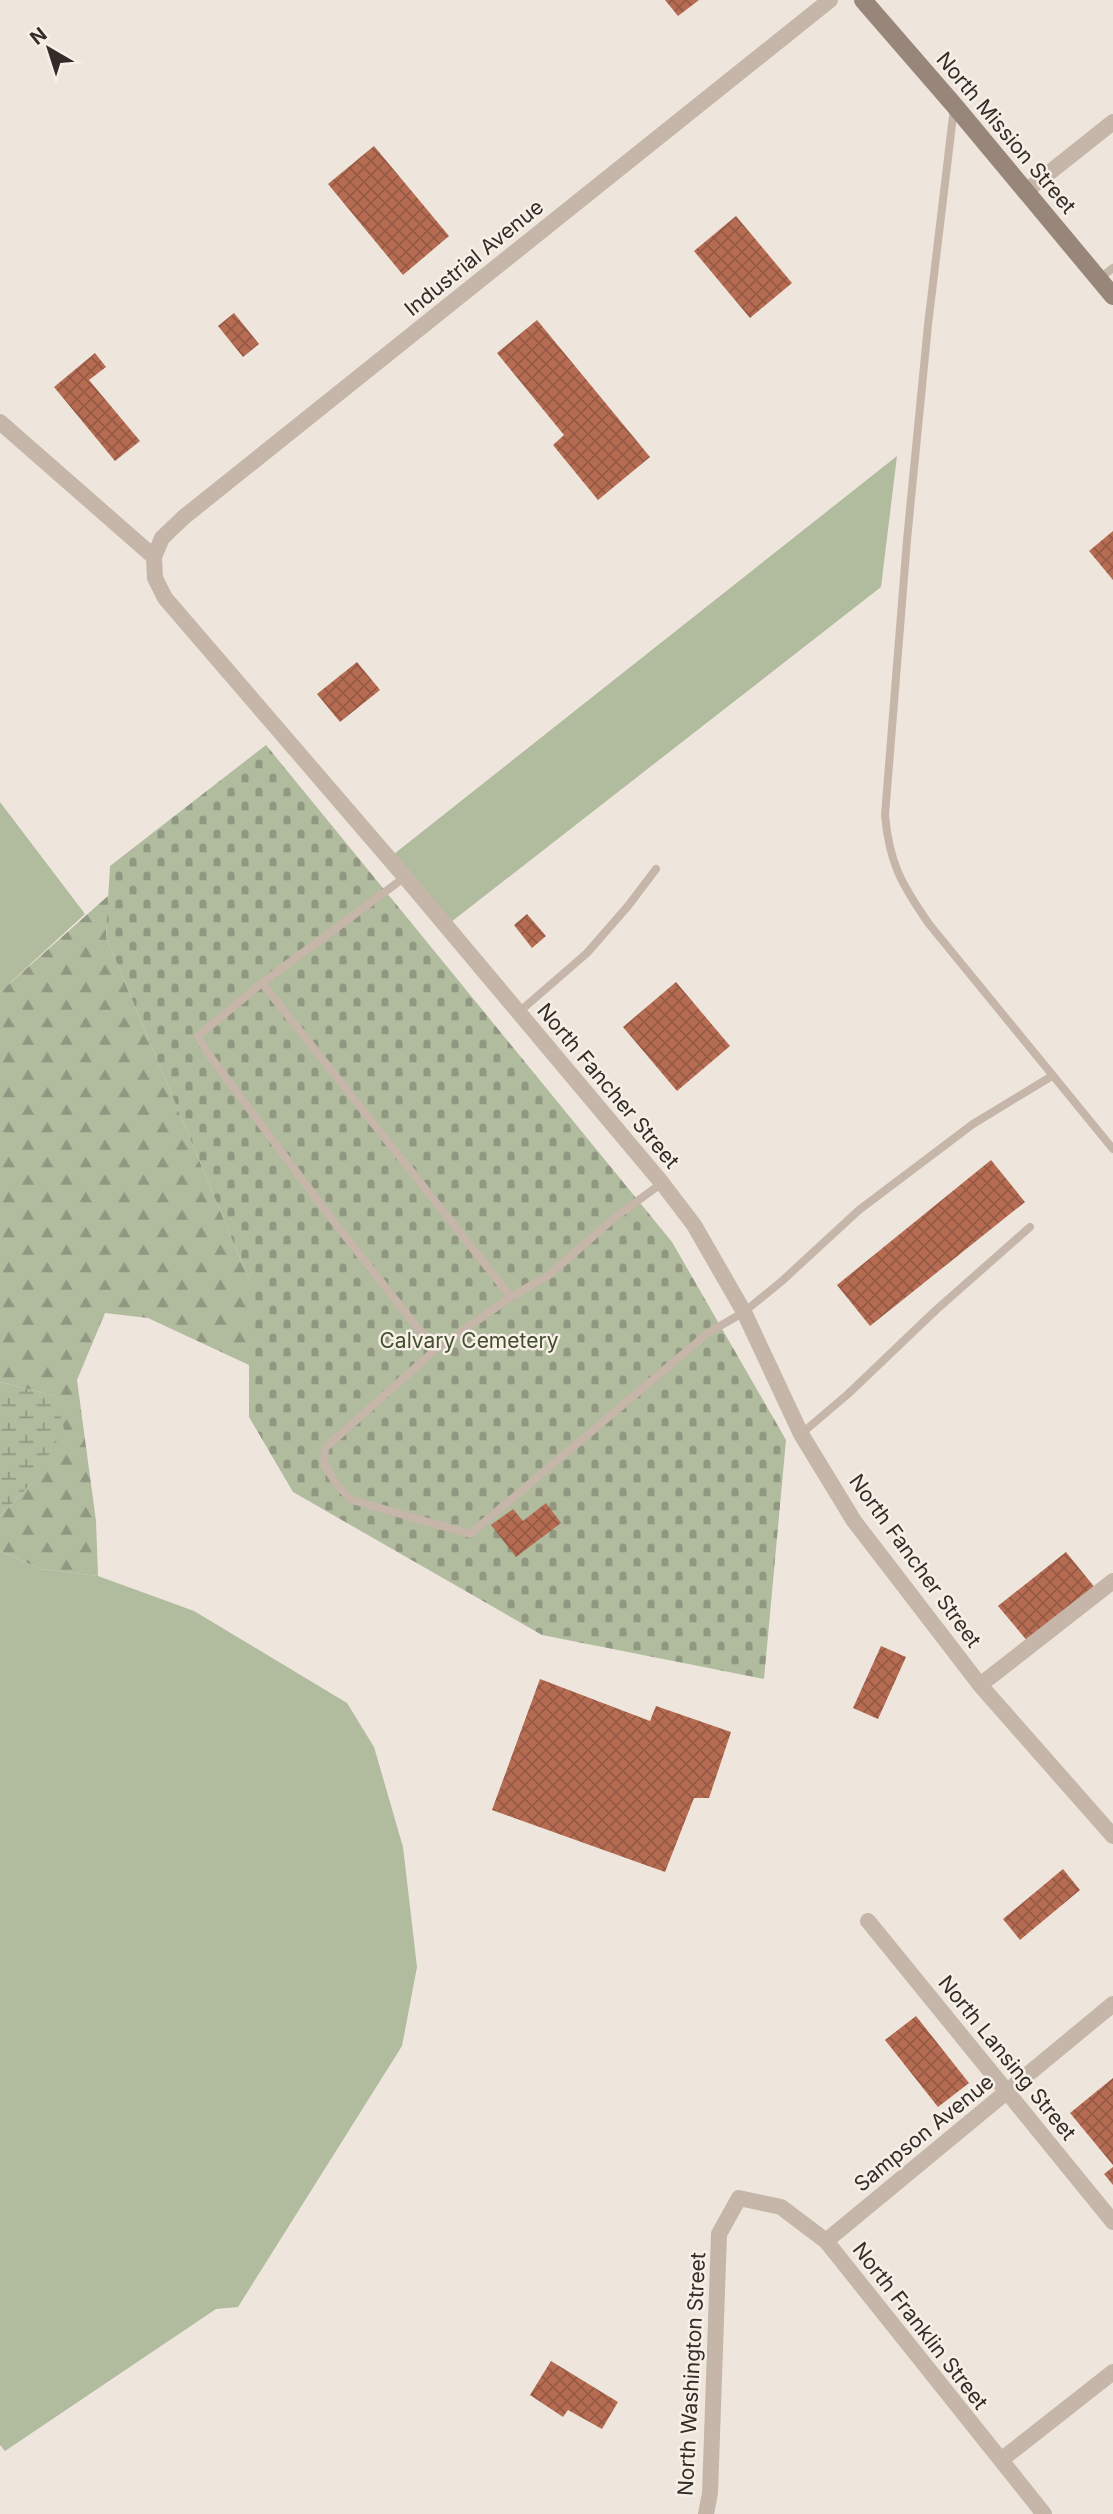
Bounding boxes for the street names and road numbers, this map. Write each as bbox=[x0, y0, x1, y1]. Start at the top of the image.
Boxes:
street label: North Mission Street bbox=[931, 47, 1081, 219]
street label: Industrial Avenue bbox=[399, 194, 548, 321]
street label: North Fancher Street bbox=[532, 998, 685, 1173]
street label: North Fancher Street bbox=[844, 1469, 987, 1652]
street label: North Lansing Street bbox=[933, 1970, 1082, 2145]
street label: Sampson Avenue bbox=[849, 2069, 998, 2197]
street label: North Franklin Street bbox=[847, 2237, 993, 2414]
street label: North Washington Street bbox=[673, 2251, 710, 2496]

